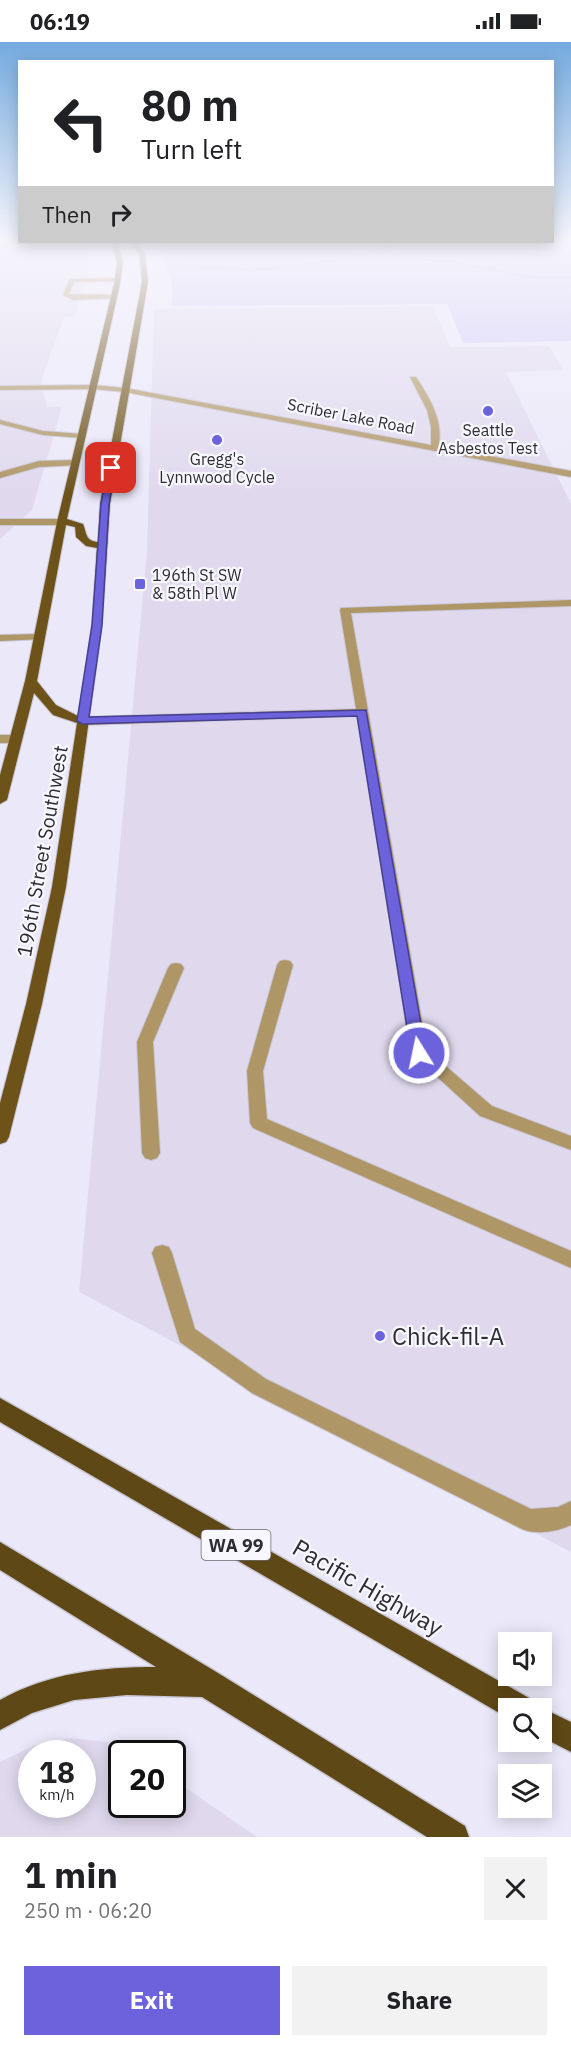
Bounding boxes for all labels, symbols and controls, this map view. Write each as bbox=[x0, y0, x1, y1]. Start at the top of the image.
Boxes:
text: 06:19 bbox=[30, 7, 90, 36]
text: 80 m bbox=[141, 78, 239, 133]
icon: left bbox=[42, 84, 120, 162]
text: Turn left bbox=[141, 131, 242, 166]
icon: right bbox=[104, 198, 137, 231]
text: Then bbox=[42, 200, 92, 229]
street label: Scriber Lake Road bbox=[286, 394, 416, 438]
marker: Seattle Asbestos Test bbox=[481, 404, 495, 418]
place label: Seattle Asbestos Test bbox=[438, 420, 538, 458]
marker: Gregg's Lynnwood Cycle bbox=[210, 433, 224, 447]
pin bbox=[85, 442, 136, 493]
place label: Gregg's Lynnwood Cycle bbox=[159, 449, 275, 487]
icon: arrive bbox=[94, 451, 127, 484]
place label: 196th St SW & 58th Pl W bbox=[152, 565, 242, 603]
marker: 196th St SW & 58th Pl W bbox=[133, 577, 147, 591]
street label: 196th Street Southwest bbox=[10, 743, 74, 959]
position arrow bbox=[387, 1021, 451, 1085]
place label: Chick-fil-A bbox=[392, 1320, 504, 1352]
marker: Chick-fil-A bbox=[373, 1329, 387, 1343]
road number: WA 99 bbox=[202, 1530, 270, 1560]
street label: Pacific Highway bbox=[287, 1531, 449, 1643]
map controls bbox=[498, 1632, 552, 1818]
button: sound bbox=[498, 1632, 552, 1686]
button: search bbox=[498, 1698, 552, 1752]
speed limit sign: 20 bbox=[108, 1740, 186, 1818]
text: 18 bbox=[39, 1752, 75, 1791]
button: layers bbox=[498, 1764, 552, 1818]
text: km/h bbox=[39, 1785, 75, 1804]
text: 1 min bbox=[24, 1851, 118, 1898]
button: close bbox=[484, 1857, 547, 1920]
text: 250 m · 06:20 bbox=[24, 1897, 152, 1924]
button: Exit bbox=[24, 1966, 280, 2035]
button: Share bbox=[292, 1966, 547, 2035]

